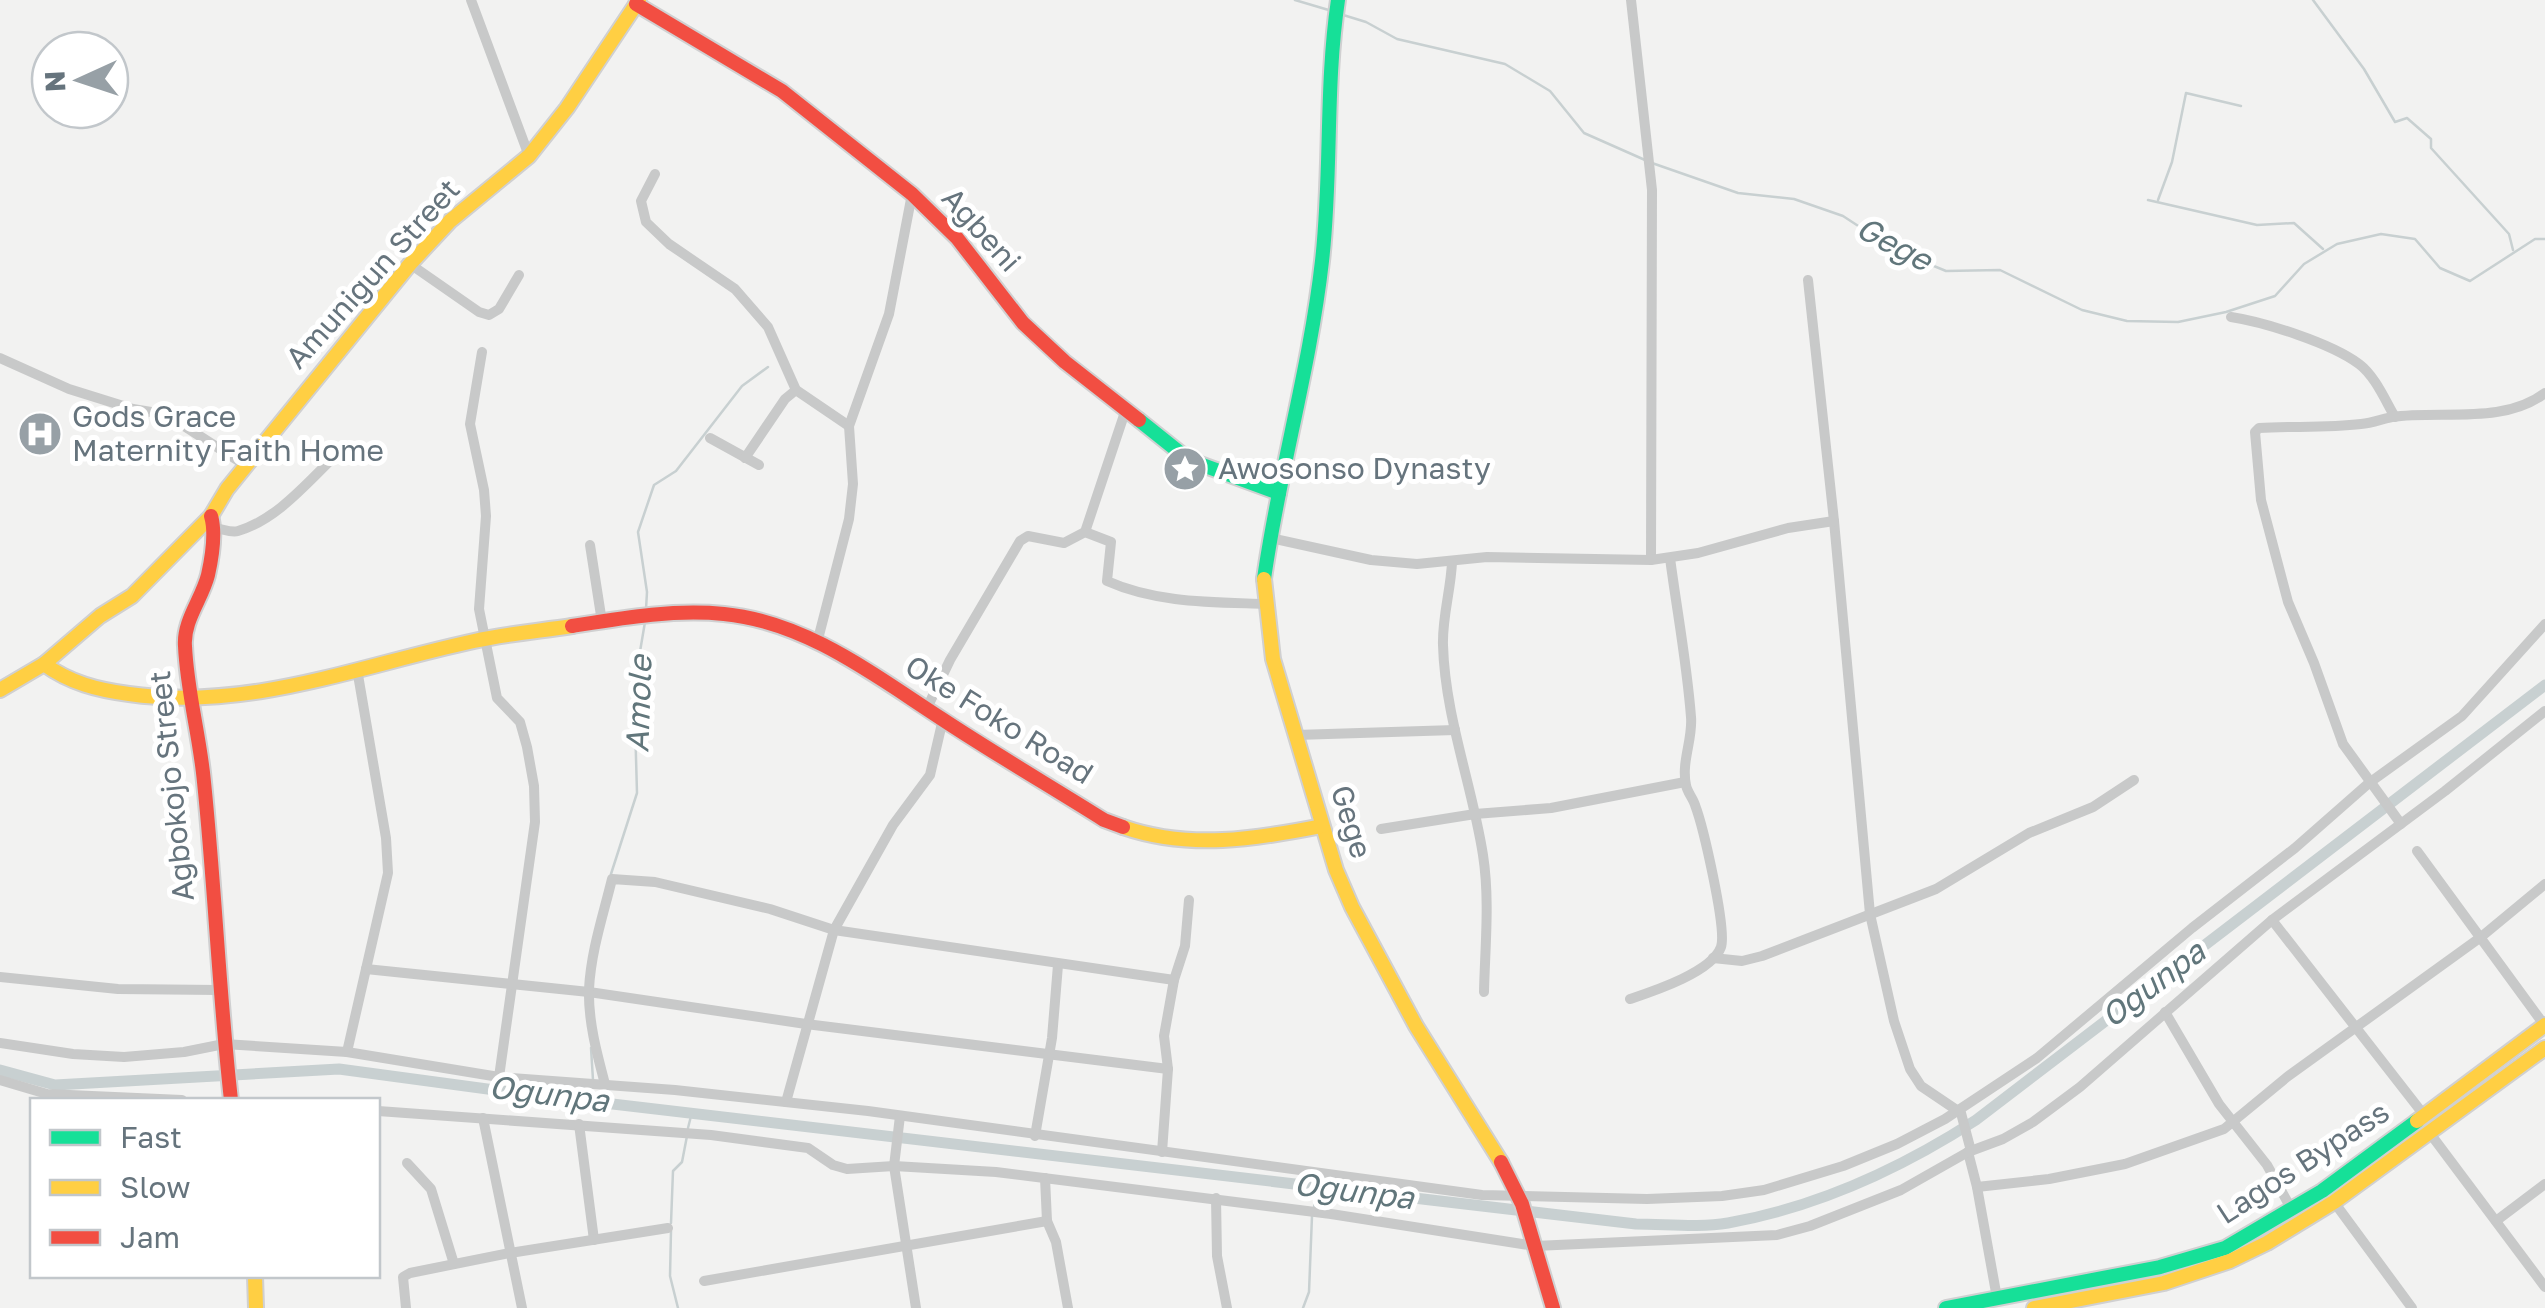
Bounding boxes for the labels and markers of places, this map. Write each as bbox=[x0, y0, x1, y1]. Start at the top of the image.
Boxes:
place label: Gods Grace Maternity Faith Home bbox=[72, 398, 384, 468]
hospital icon: Gods Grace Maternity Faith Home bbox=[17, 411, 63, 457]
place icon: Awosonso Dynasty bbox=[1162, 446, 1208, 492]
place label: Awosonso Dynasty bbox=[1218, 450, 1491, 486]

